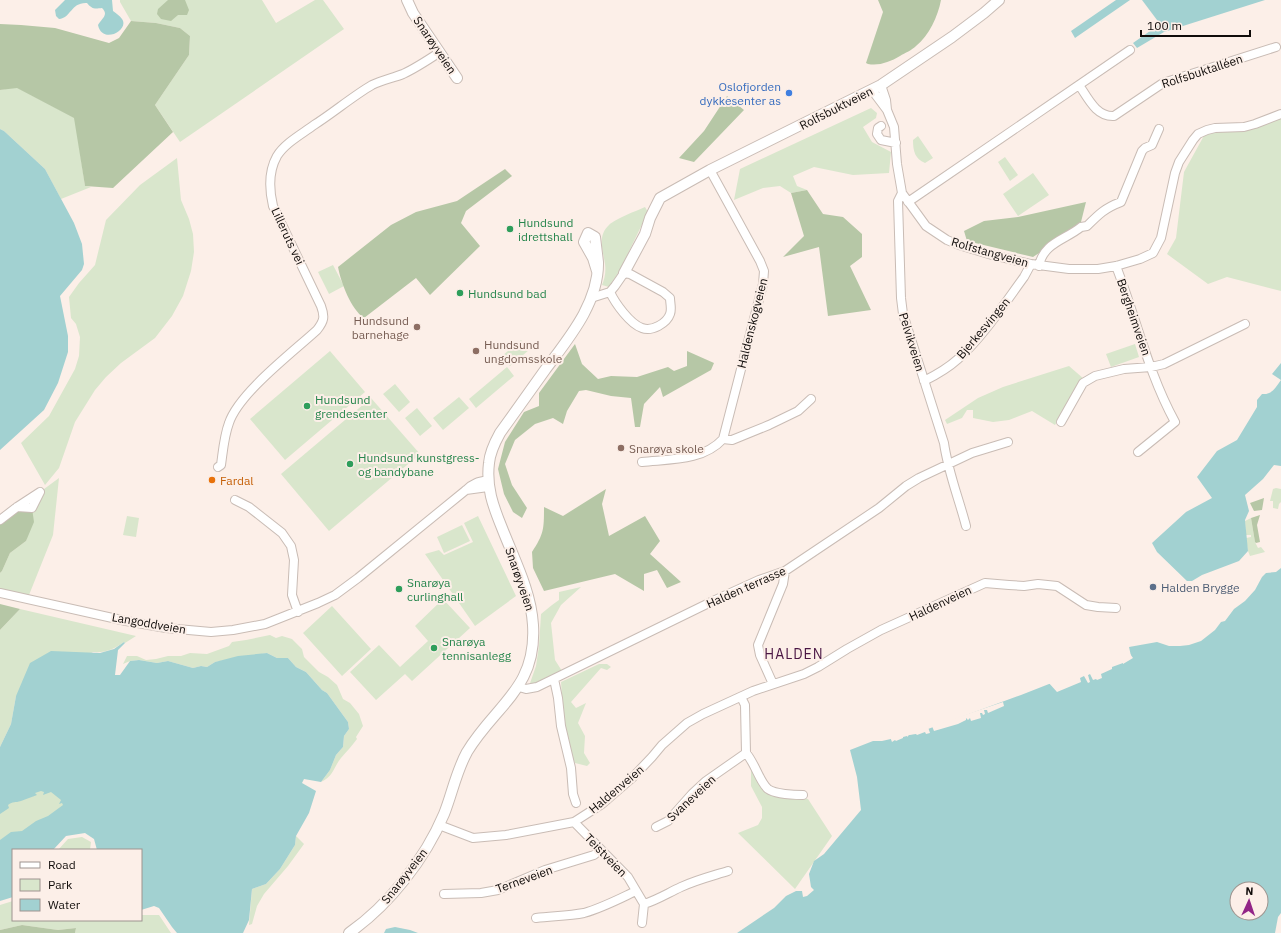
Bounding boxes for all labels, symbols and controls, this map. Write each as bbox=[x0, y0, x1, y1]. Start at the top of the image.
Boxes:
scale bar bbox=[1141, 12, 1250, 38]
street label: Snarøyveien bbox=[410, 13, 460, 77]
text: 100 m bbox=[1147, 18, 1182, 33]
street label: Rolfsbuktalléen bbox=[1160, 51, 1244, 91]
place label: Oslofjorden dykkesenter as bbox=[700, 79, 781, 108]
street label: Rolfsbuktveien bbox=[797, 83, 875, 133]
marker: Oslofjorden dykkesenter as bbox=[784, 88, 794, 98]
street label: Lilleruts vei bbox=[268, 205, 308, 267]
place label: Hundsund idrettshall bbox=[518, 215, 574, 244]
marker: Hundsund idrettshall bbox=[505, 224, 515, 234]
street label: Rolfstangveien bbox=[950, 234, 1030, 270]
street label: Haldenskogveien bbox=[734, 276, 770, 370]
street label: Bergheimveien bbox=[1114, 277, 1154, 357]
place label: Hundsund bad bbox=[468, 286, 547, 301]
marker: Hundsund bad bbox=[455, 288, 465, 298]
street label: Bjerkesvingen bbox=[953, 294, 1013, 362]
street label: Pelvikveien bbox=[896, 311, 928, 373]
place label: Hundsund barnehage bbox=[352, 313, 409, 342]
marker: Hundsund barnehage bbox=[412, 322, 422, 332]
place label: Hundsund ungdomsskole bbox=[484, 337, 563, 366]
marker: Hundsund ungdomsskole bbox=[471, 346, 481, 356]
place label: Hundsund grendesenter bbox=[315, 392, 388, 421]
marker: Hundsund grendesenter bbox=[302, 401, 312, 411]
place label: Snarøya skole bbox=[629, 441, 704, 456]
marker: Snarøya skole bbox=[616, 443, 626, 453]
place label: Hundsund kunstgress- og bandybane bbox=[358, 450, 480, 479]
marker: Hundsund kunstgress- og bandybane bbox=[345, 459, 355, 469]
place label: Fardal bbox=[220, 473, 254, 488]
marker: Fardal bbox=[207, 475, 217, 485]
street label: Snarøyveien bbox=[502, 545, 538, 613]
street label: Halden terrasse bbox=[704, 563, 788, 611]
place label: Snarøya curlinghall bbox=[407, 575, 463, 604]
place label: Halden Brygge bbox=[1161, 580, 1240, 595]
street label: Haldenveien bbox=[906, 582, 974, 624]
marker: Halden Brygge bbox=[1148, 582, 1158, 592]
marker: Snarøya curlinghall bbox=[394, 584, 404, 594]
street label: Langoddveien bbox=[111, 609, 187, 637]
place label: Snarøya tennisanlegg bbox=[442, 634, 512, 663]
marker: Snarøya tennisanlegg bbox=[429, 643, 439, 653]
district label: HALDEN bbox=[764, 645, 824, 663]
street label: Haldenveien bbox=[585, 762, 647, 816]
street label: Svaneveien bbox=[663, 772, 719, 824]
street label: Teistveien bbox=[582, 830, 630, 880]
street label: Snarøyveien bbox=[378, 845, 430, 907]
legend bbox=[12, 849, 142, 921]
text: Road bbox=[48, 857, 76, 872]
street label: Terneveien bbox=[494, 862, 554, 896]
text: Park bbox=[48, 877, 73, 892]
north arrow bbox=[1229, 881, 1269, 921]
text: N bbox=[1245, 884, 1254, 898]
text: Water bbox=[48, 897, 81, 912]

